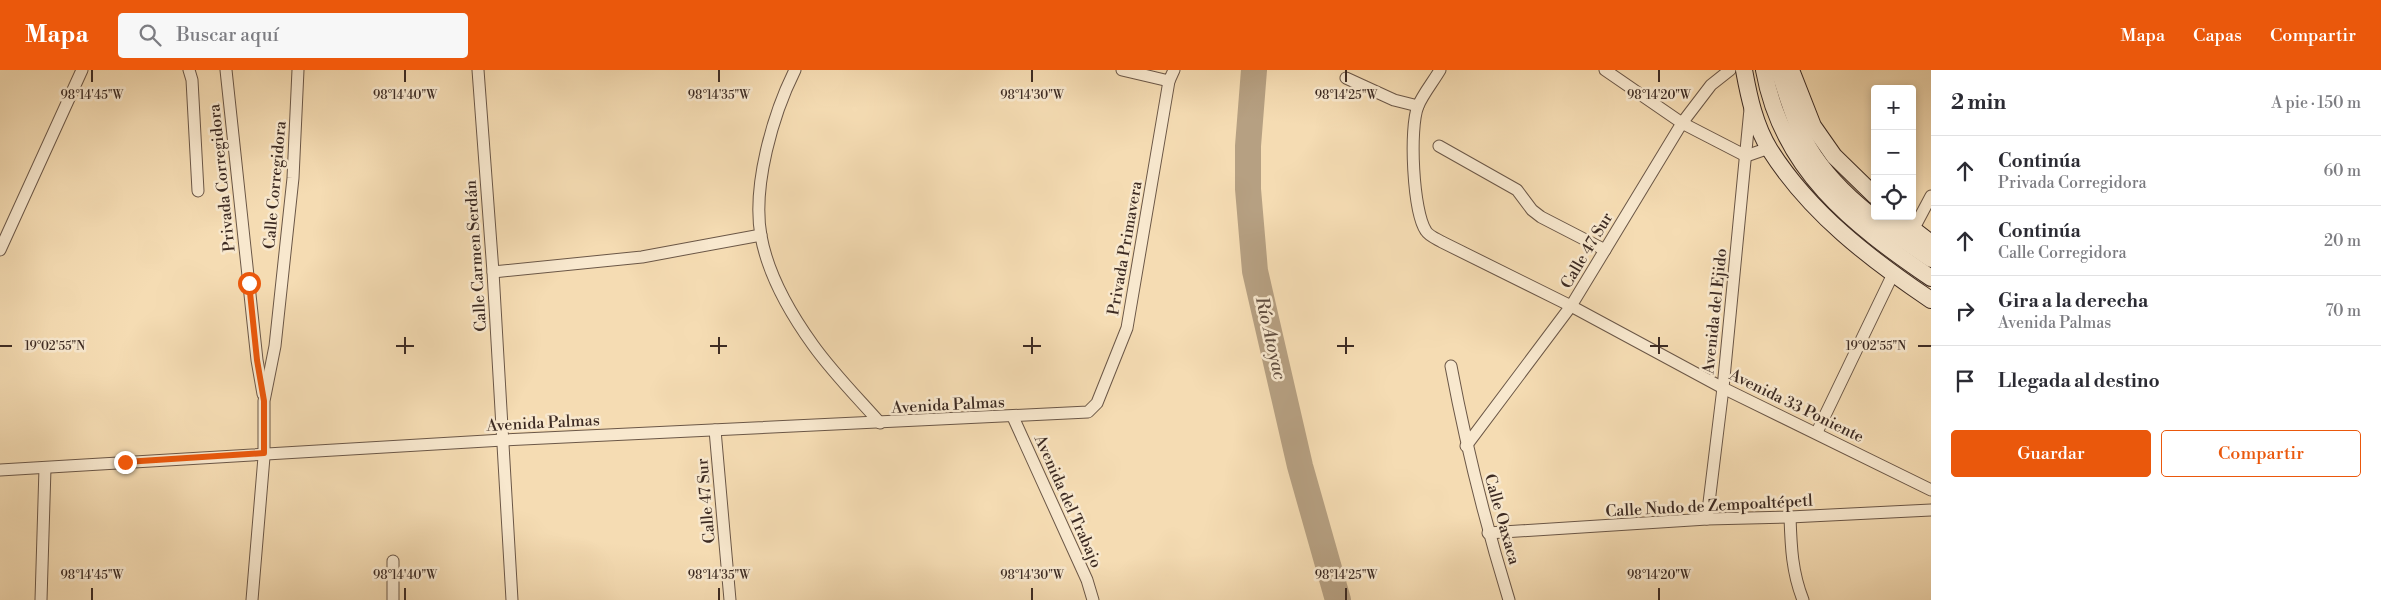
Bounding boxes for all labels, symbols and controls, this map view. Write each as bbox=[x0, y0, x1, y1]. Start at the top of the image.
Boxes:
search box bbox=[118, 13, 468, 58]
text: Mapa bbox=[25, 20, 88, 50]
icon: search bbox=[136, 21, 164, 49]
text: Buscar aquí bbox=[176, 23, 279, 47]
text: Mapa bbox=[2121, 24, 2165, 47]
text: Capas bbox=[2193, 24, 2242, 47]
text: Compartir bbox=[2270, 24, 2356, 47]
map controls bbox=[1871, 85, 1916, 220]
button: + bbox=[1871, 85, 1916, 130]
text: 98°14'45"W bbox=[61, 88, 125, 103]
text: 98°14'40"W bbox=[373, 88, 438, 103]
text: 98°14'35"W bbox=[688, 88, 751, 103]
text: 98°14'30"W bbox=[1000, 88, 1065, 103]
text: 98°14'25"W bbox=[1315, 88, 1378, 103]
text: 98°14'20"W bbox=[1627, 88, 1692, 103]
text: 2 min bbox=[1951, 90, 2006, 116]
text: A pie · 150 m bbox=[2271, 93, 2361, 113]
street label: Privada Corregidora bbox=[204, 102, 240, 253]
street label: Calle Corregidora bbox=[259, 119, 291, 250]
button: − bbox=[1871, 130, 1916, 175]
text: Continúa bbox=[1998, 149, 2081, 173]
icon: ahead bbox=[1951, 157, 1979, 185]
text: 60 m bbox=[2323, 161, 2361, 181]
text: Privada Corregidora bbox=[1998, 173, 2147, 193]
button: locate bbox=[1871, 175, 1916, 220]
street label: Calle Carmen Serdán bbox=[461, 179, 491, 332]
street label: Privada Primavera bbox=[1103, 179, 1147, 317]
street label: Calle 47 Sur bbox=[1556, 209, 1617, 292]
text: Continúa bbox=[1998, 219, 2081, 243]
icon: ahead bbox=[1951, 227, 1979, 255]
text: 20 m bbox=[2324, 231, 2361, 251]
text: Calle Corregidora bbox=[1998, 243, 2127, 263]
street label: Avenida del Ejido bbox=[1698, 247, 1732, 376]
route start bbox=[238, 272, 261, 295]
text: Gira a la derecha bbox=[1998, 289, 2148, 313]
water label: Río Atoyac bbox=[1250, 293, 1291, 382]
icon: right bbox=[1951, 297, 1979, 325]
text: 70 m bbox=[2325, 301, 2361, 321]
text: Avenida Palmas bbox=[1998, 313, 2111, 333]
text: 19°02'55"N bbox=[25, 339, 85, 354]
text: 19°02'55"N bbox=[1846, 339, 1906, 354]
street label: Avenida 33 Poniente bbox=[1725, 364, 1867, 447]
icon: arrive bbox=[1951, 367, 1979, 395]
text: Llegada al destino bbox=[1998, 369, 2160, 393]
street label: Avenida Palmas bbox=[890, 392, 1005, 418]
street label: Avenida Palmas bbox=[485, 410, 600, 436]
button: Guardar bbox=[1951, 430, 2151, 477]
button: Compartir bbox=[2161, 430, 2361, 477]
street label: Avenida del Trabajo bbox=[1029, 431, 1106, 571]
route end bbox=[114, 451, 137, 474]
street label: Calle 47 Sur bbox=[692, 457, 720, 544]
street label: Calle Oaxaca bbox=[1480, 472, 1525, 568]
street label: Calle Nudo de Zempoaltépetl bbox=[1605, 491, 1814, 521]
text: 98°14'45"W bbox=[61, 568, 125, 583]
text: 98°14'40"W bbox=[373, 568, 438, 583]
text: 98°14'35"W bbox=[688, 568, 751, 583]
text: 98°14'30"W bbox=[1000, 568, 1065, 583]
text: 98°14'25"W bbox=[1315, 568, 1378, 583]
text: 98°14'20"W bbox=[1627, 568, 1692, 583]

